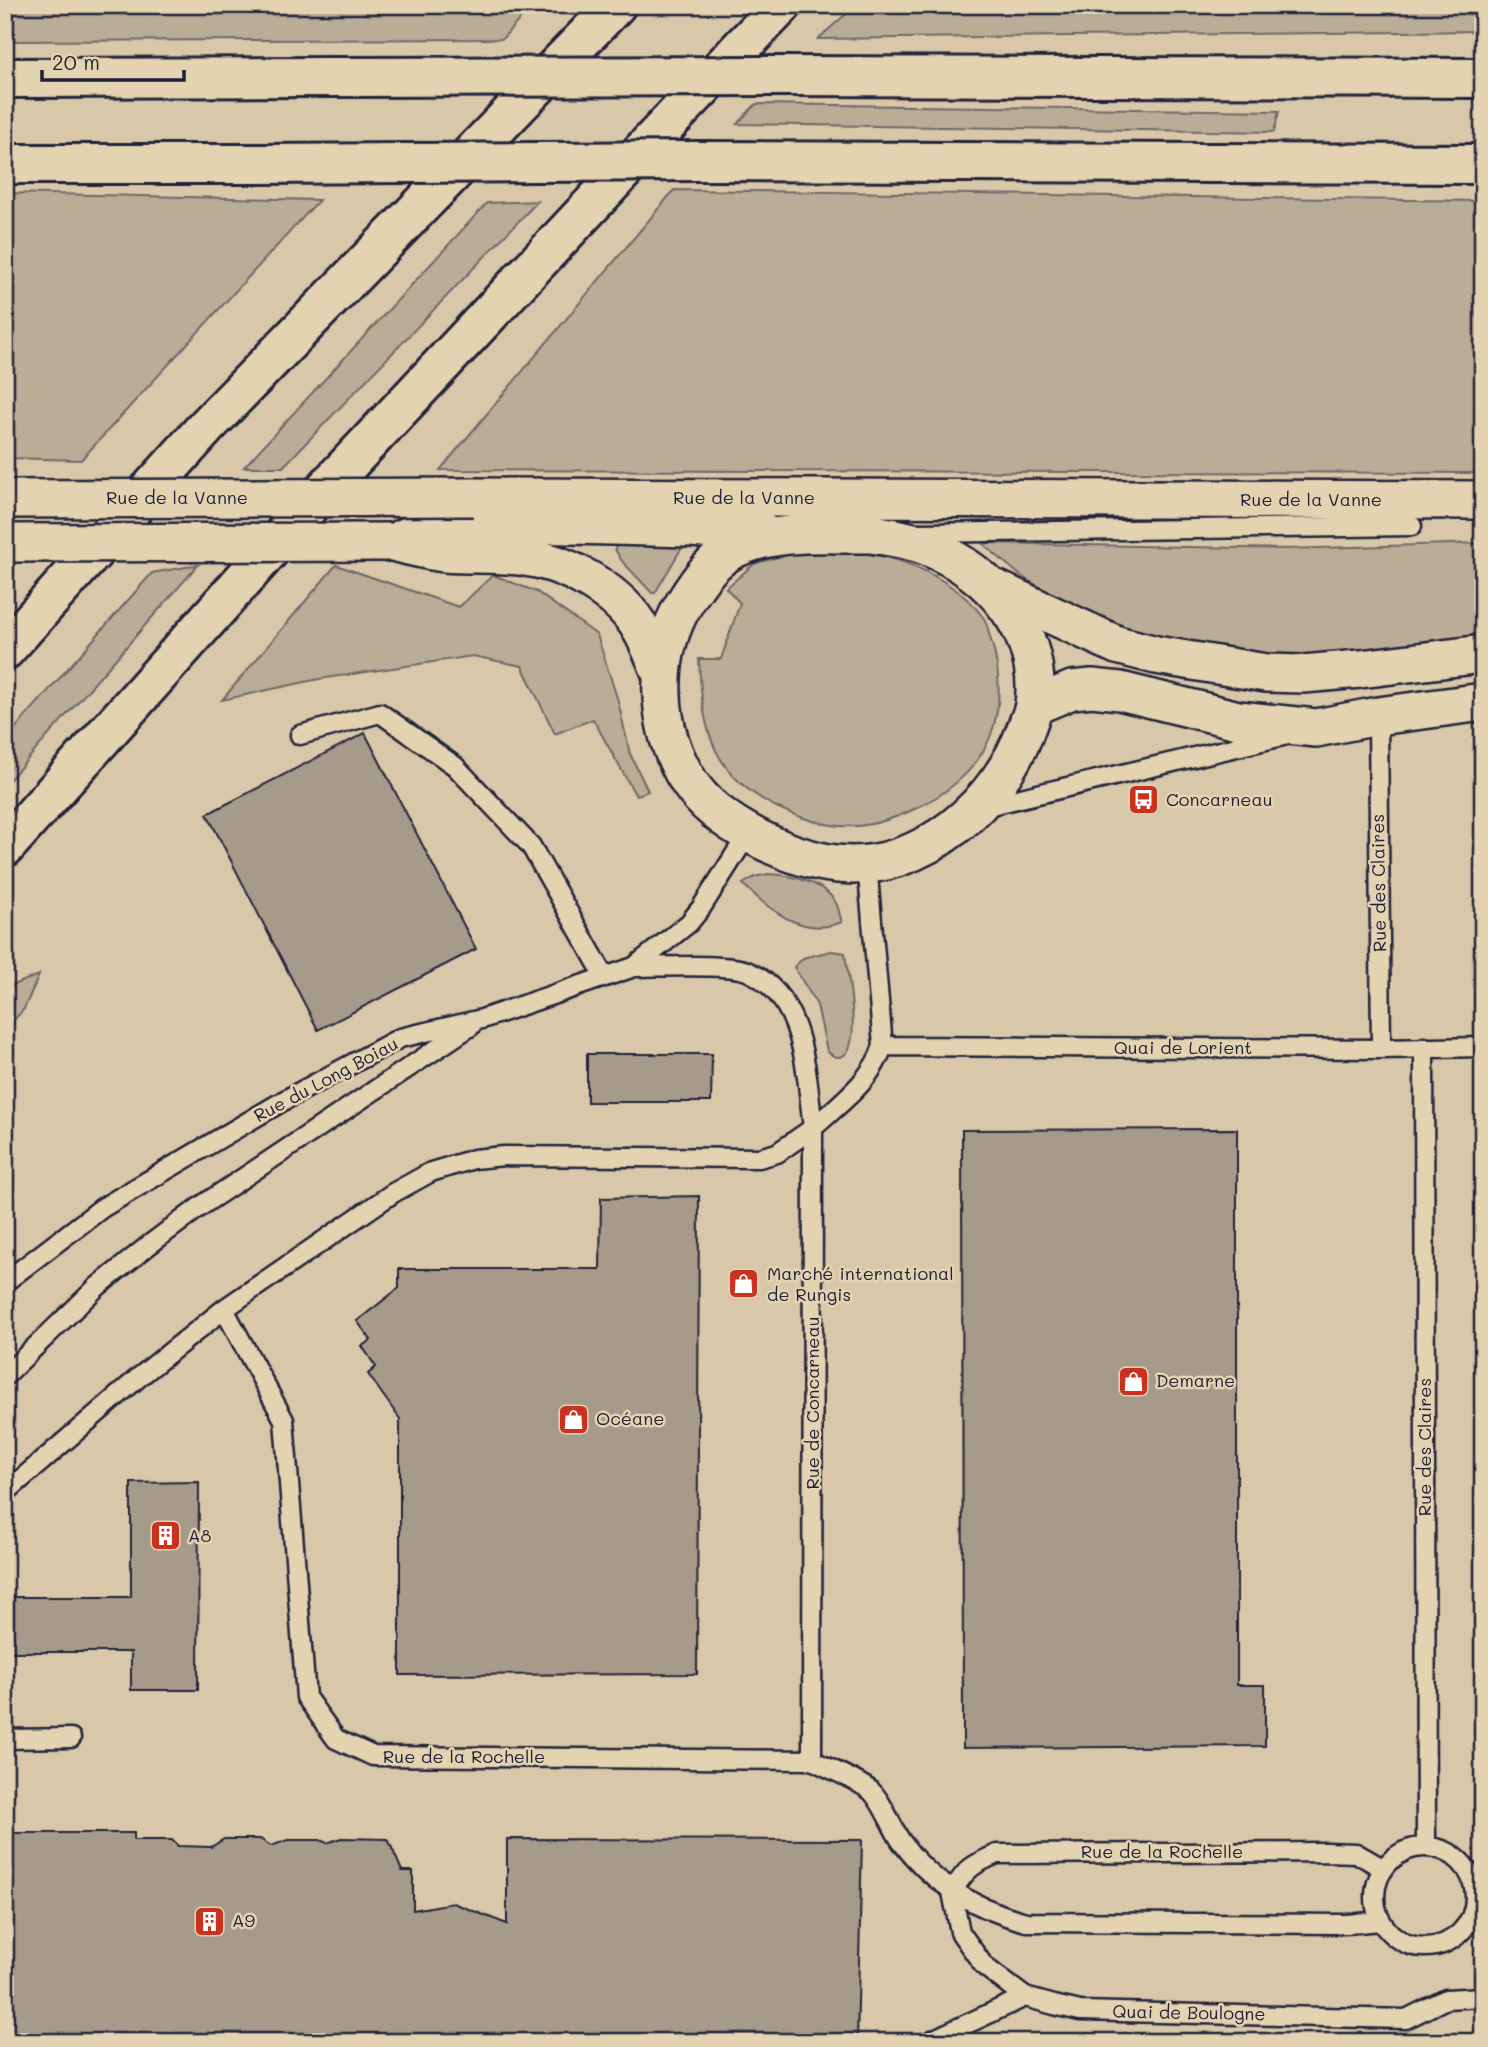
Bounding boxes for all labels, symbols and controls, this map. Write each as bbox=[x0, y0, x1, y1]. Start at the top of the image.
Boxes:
scale bar bbox=[42, 38, 184, 82]
text: 20 m bbox=[52, 48, 100, 75]
street label: Rue de la Vanne bbox=[106, 485, 248, 509]
street label: Rue de la Vanne bbox=[673, 485, 815, 509]
street label: Rue de la Vanne bbox=[1240, 487, 1382, 511]
bus stop icon: Concarneau bbox=[1126, 783, 1160, 817]
place label: Concarneau bbox=[1166, 787, 1273, 811]
street label: Rue des Claires bbox=[1365, 814, 1391, 952]
street label: Rue du Long Boiau bbox=[249, 1031, 402, 1127]
street label: Quai de Lorient bbox=[1114, 1035, 1252, 1059]
place label: Marché international de Rungis bbox=[767, 1261, 954, 1306]
shop icon: Marché international de Rungis bbox=[727, 1267, 761, 1301]
street label: Rue de Concarneau bbox=[800, 1316, 824, 1490]
shop icon: Demarne bbox=[1116, 1364, 1150, 1398]
place label: Demarne bbox=[1156, 1368, 1235, 1392]
street label: Rue des Claires bbox=[1412, 1378, 1436, 1516]
shop icon: Océane bbox=[556, 1402, 590, 1436]
place label: Océane bbox=[596, 1406, 664, 1430]
building icon: A8 bbox=[148, 1519, 182, 1553]
place label: A8 bbox=[188, 1523, 211, 1547]
street label: Rue de la Rochelle bbox=[383, 1744, 545, 1768]
street label: Rue de la Rochelle bbox=[1081, 1839, 1243, 1863]
building icon: A9 bbox=[192, 1904, 226, 1938]
place label: A9 bbox=[232, 1908, 255, 1932]
street label: Quai de Boulogne bbox=[1112, 1999, 1266, 2025]

